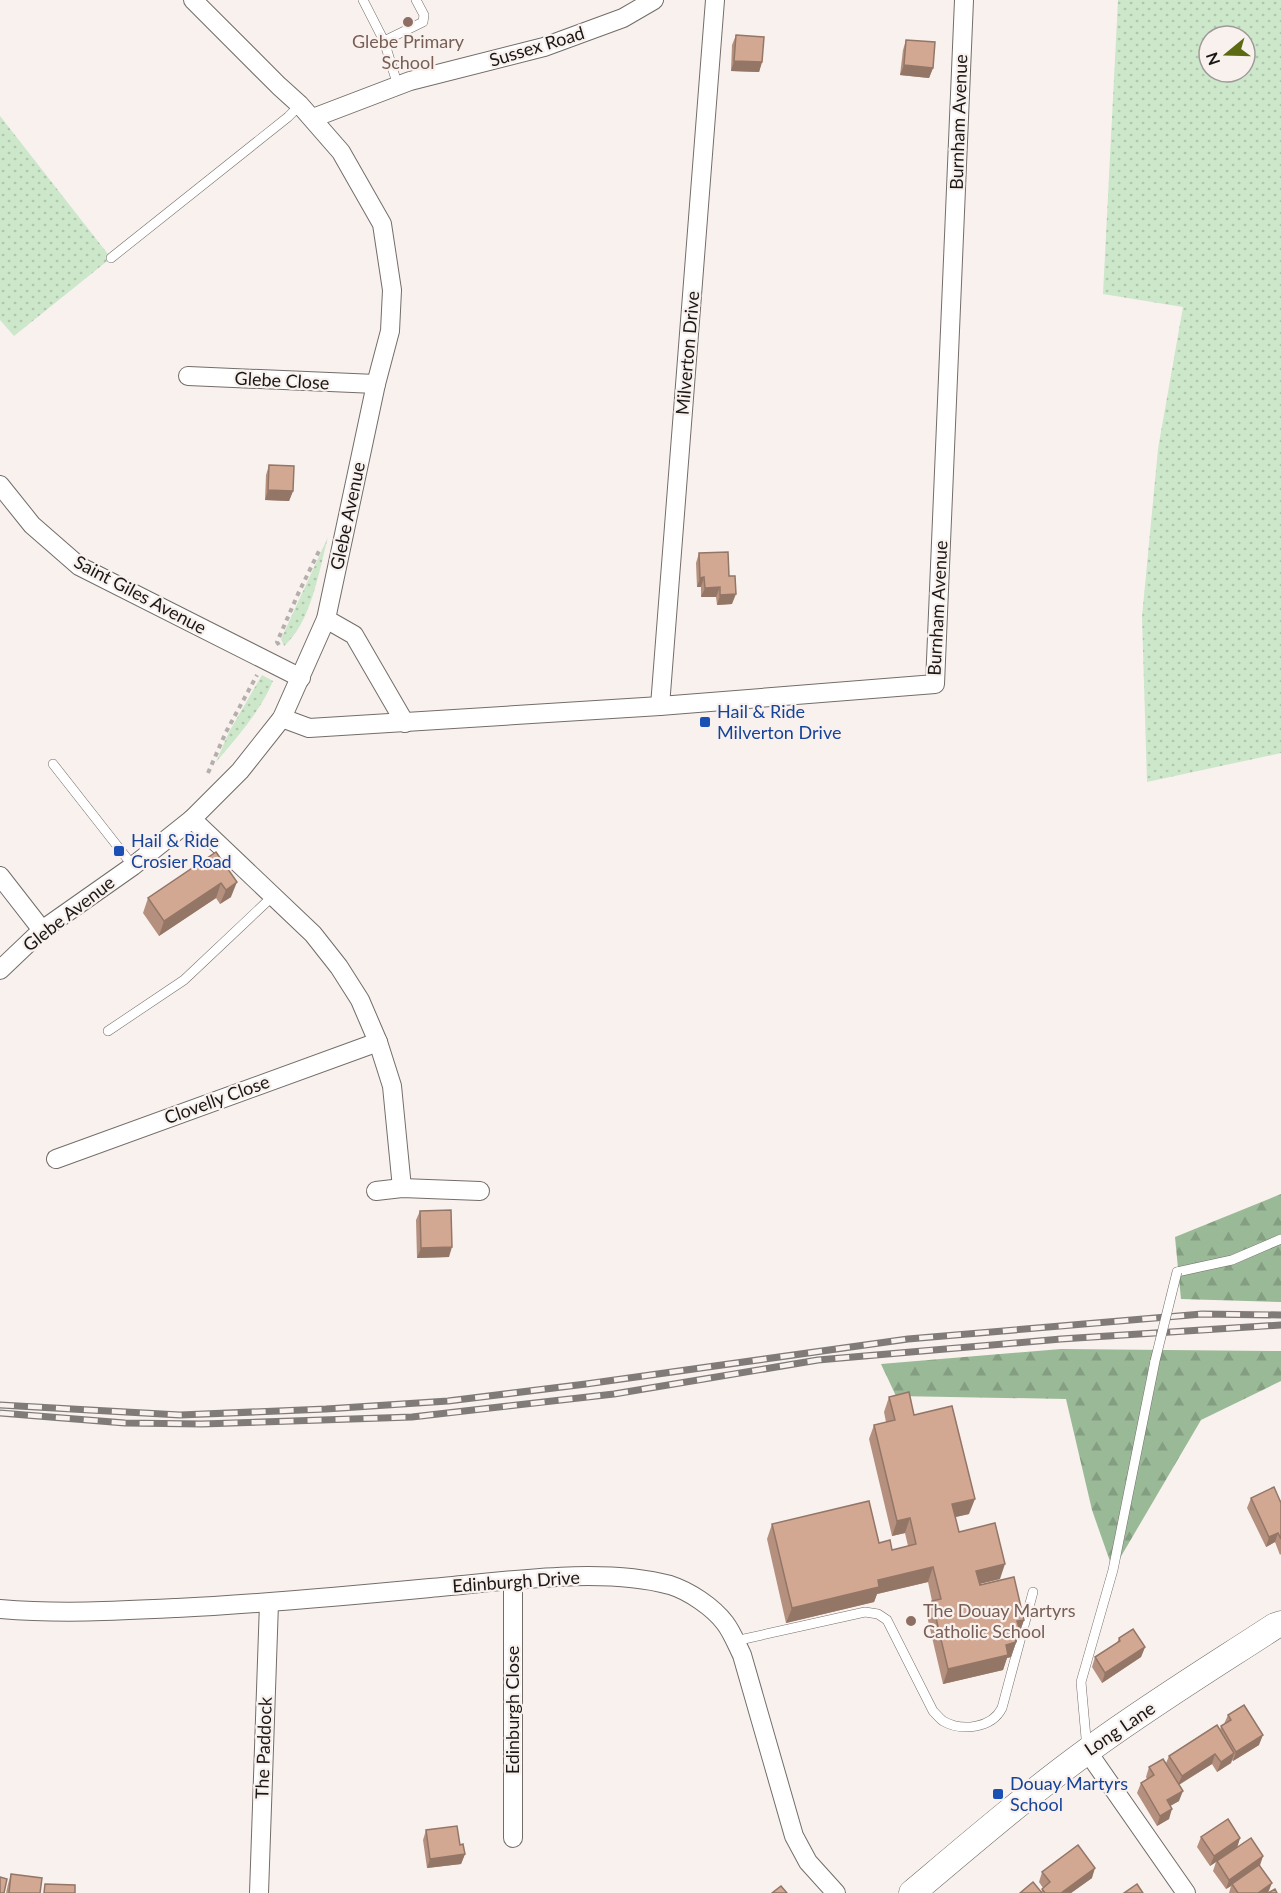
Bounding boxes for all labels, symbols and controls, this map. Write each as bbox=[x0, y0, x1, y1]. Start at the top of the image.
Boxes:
marker: Glebe Primary School bbox=[401, 15, 415, 29]
street label: Sussex Road bbox=[487, 21, 587, 71]
north arrow bbox=[1197, 24, 1257, 84]
place label: Glebe Primary School bbox=[352, 30, 465, 73]
text: N bbox=[1201, 50, 1223, 68]
street label: Burnham Avenue bbox=[945, 54, 971, 190]
street label: Milverton Drive bbox=[671, 290, 703, 416]
street label: Glebe Close bbox=[234, 367, 330, 393]
street label: Glebe Avenue bbox=[325, 460, 369, 572]
street label: Burnham Avenue bbox=[922, 540, 952, 676]
street label: Saint Giles Avenue bbox=[71, 550, 210, 638]
place label: Hail & Ride Milverton Drive bbox=[717, 700, 841, 743]
marker: Hail & Ride Milverton Drive bbox=[698, 715, 712, 729]
place label: Hail & Ride Crosier Road bbox=[131, 829, 232, 872]
marker: Hail & Ride Crosier Road bbox=[112, 844, 126, 858]
street label: Glebe Avenue bbox=[18, 871, 118, 956]
street label: Clovelly Close bbox=[161, 1070, 272, 1128]
street label: Edinburgh Drive bbox=[451, 1566, 580, 1596]
place label: The Douay Martyrs Catholic School bbox=[923, 1599, 1076, 1642]
marker: The Douay Martyrs Catholic School bbox=[904, 1614, 918, 1628]
street label: Edinburgh Close bbox=[501, 1646, 523, 1774]
street label: The Paddock bbox=[250, 1696, 276, 1799]
street label: Long Lane bbox=[1080, 1697, 1159, 1760]
place label: Douay Martyrs School bbox=[1010, 1772, 1128, 1815]
marker: Douay Martyrs School bbox=[991, 1787, 1005, 1801]

